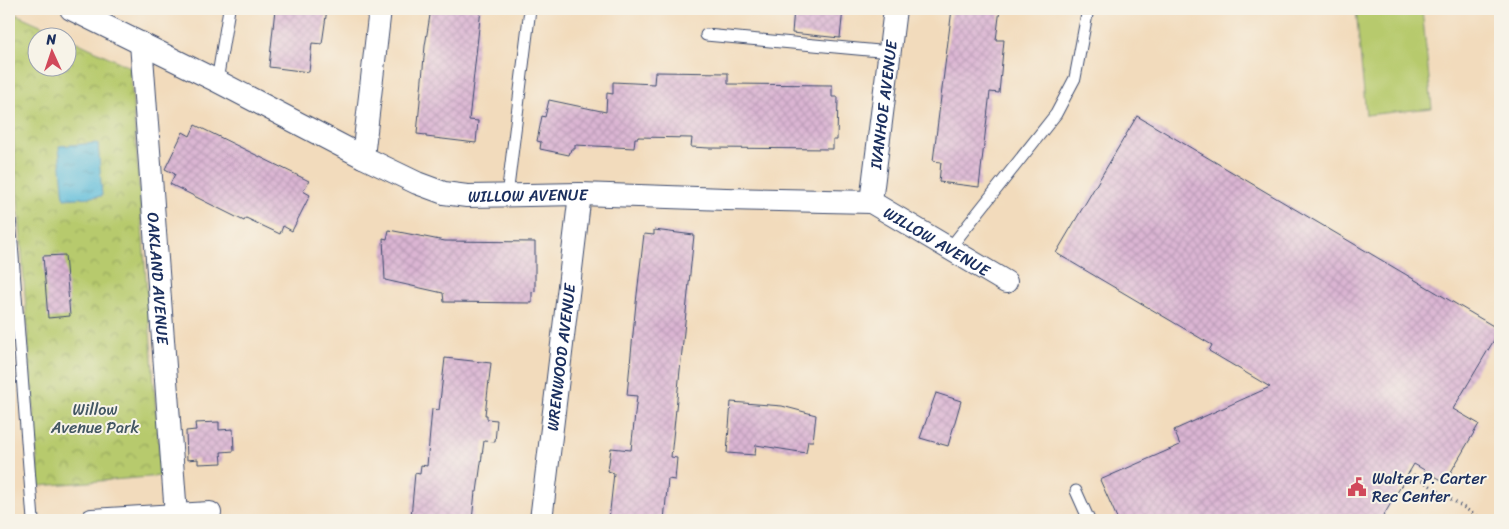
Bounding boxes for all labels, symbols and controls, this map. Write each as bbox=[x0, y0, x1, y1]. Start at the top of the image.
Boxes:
text: N bbox=[45, 27, 57, 52]
north arrow bbox=[28, 28, 78, 78]
street label: IVANHOE AVENUE bbox=[861, 38, 906, 172]
street label: WILLOW AVENUE bbox=[468, 180, 589, 211]
street label: WILLOW AVENUE bbox=[878, 198, 996, 285]
street label: OAKLAND AVENUE bbox=[139, 211, 177, 347]
street label: WRENWOOD AVENUE bbox=[538, 281, 584, 432]
park label: Willow Avenue Park bbox=[50, 395, 140, 442]
place label: Walter P. Carter Rec Center bbox=[1372, 464, 1488, 511]
public building icon: Walter P. Carter Rec Center bbox=[1346, 476, 1368, 498]

